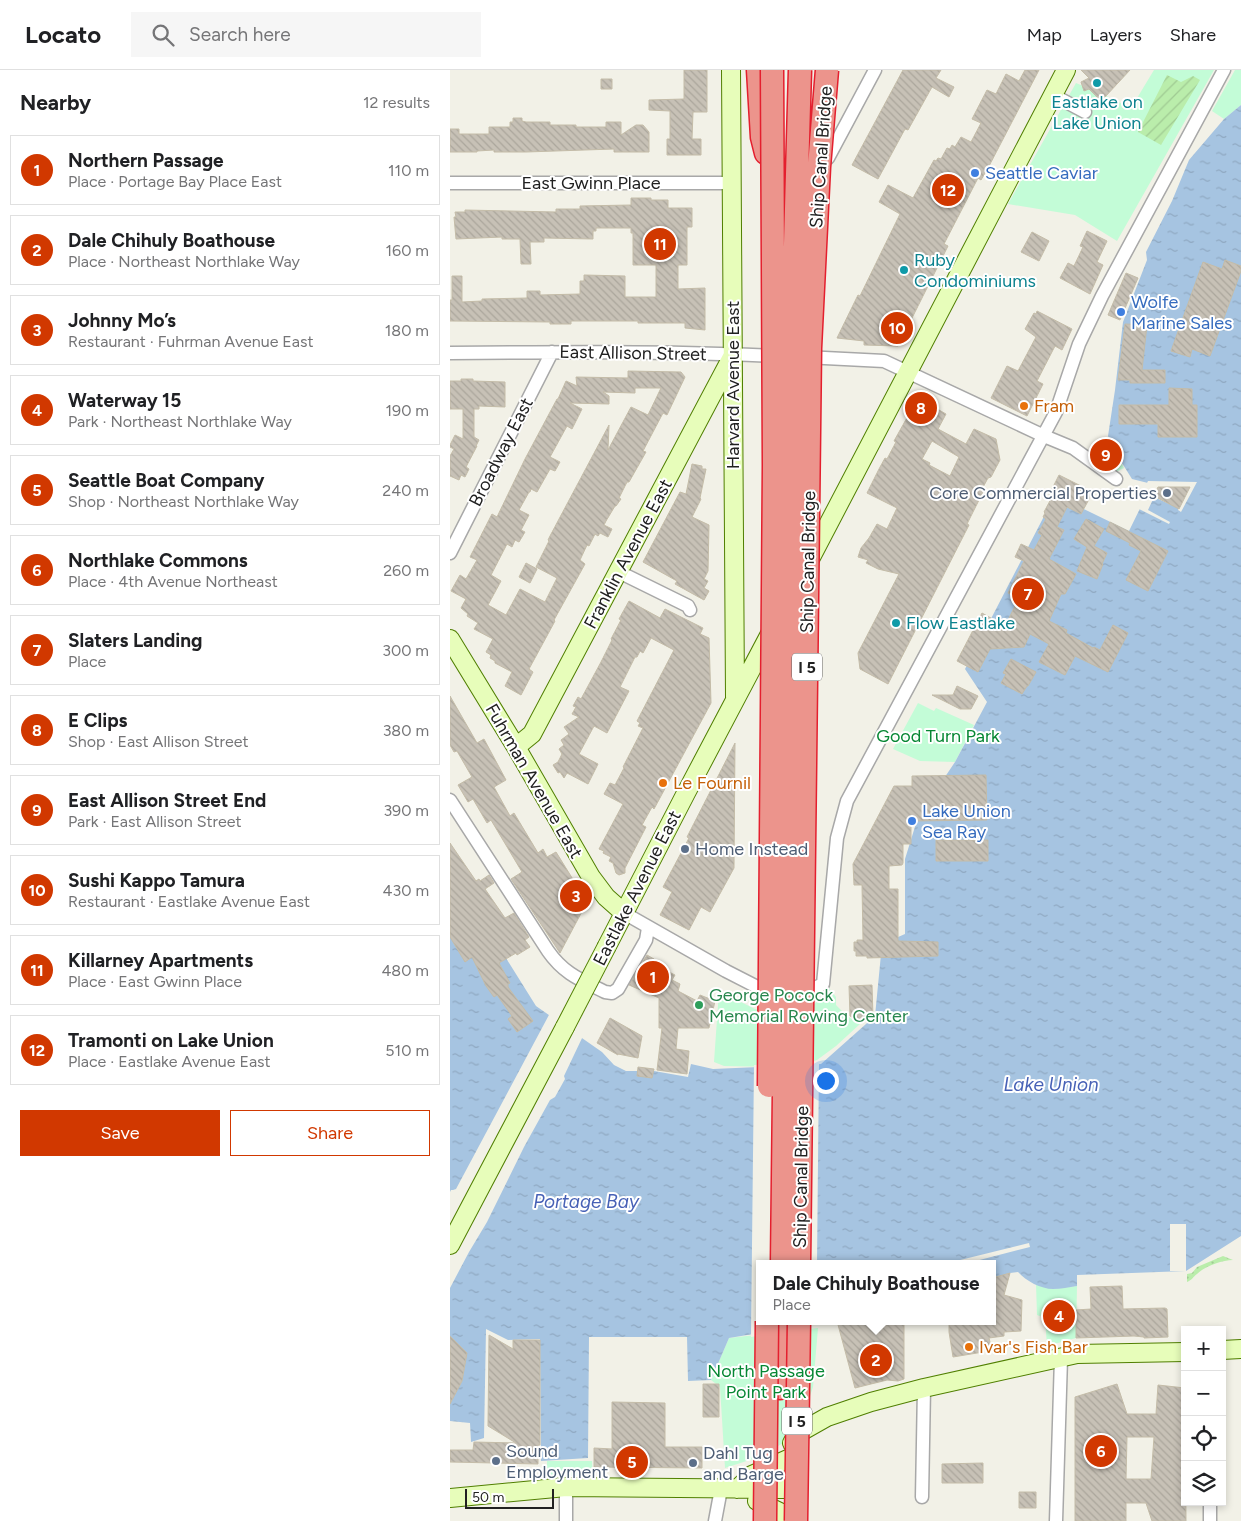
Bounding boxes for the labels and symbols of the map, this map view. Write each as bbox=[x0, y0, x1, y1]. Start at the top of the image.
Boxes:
marker: Eastlake on Lake Union bbox=[1091, 77, 1103, 89]
street label: Ship Canal Bridge bbox=[805, 85, 837, 229]
place label: Eastlake on Lake Union bbox=[1051, 91, 1143, 134]
place label: Seattle Caviar bbox=[985, 162, 1098, 184]
marker: Seattle Caviar bbox=[969, 167, 981, 179]
pin: 12 bbox=[932, 171, 964, 209]
street label: East Gwinn Place bbox=[521, 172, 661, 194]
pin: 11 bbox=[644, 225, 676, 263]
place label: Ruby Condominiums bbox=[914, 249, 1036, 292]
marker: Ruby Condominiums bbox=[898, 264, 910, 276]
place label: Wolfe Marine Sales bbox=[1131, 291, 1232, 334]
street label: Harvard Avenue East bbox=[722, 301, 744, 469]
marker: Wolfe Marine Sales bbox=[1115, 306, 1127, 318]
pin: 10 bbox=[881, 309, 913, 347]
street label: East Allison Street bbox=[559, 341, 707, 365]
pin: 8 bbox=[905, 389, 937, 427]
street label: Broadway East bbox=[464, 394, 538, 510]
place label: Fram bbox=[1034, 395, 1074, 417]
marker: Fram bbox=[1018, 400, 1030, 412]
pin: 9 bbox=[1090, 436, 1122, 474]
street label: Franklin Avenue East bbox=[579, 475, 677, 633]
place label: Core Commercial Properties bbox=[929, 482, 1157, 504]
marker: Core Commercial Properties bbox=[1161, 487, 1173, 499]
street label: Ship Canal Bridge bbox=[796, 490, 820, 633]
pin: 7 bbox=[1012, 575, 1044, 613]
place label: Flow Eastlake bbox=[906, 612, 1015, 634]
marker: Flow Eastlake bbox=[890, 617, 902, 629]
road number: I 5 bbox=[792, 654, 822, 680]
street label: Fuhrman Avenue East bbox=[481, 700, 587, 862]
park label: Good Turn Park bbox=[876, 725, 1000, 747]
place label: Le Fournil bbox=[673, 772, 751, 794]
marker: Le Fournil bbox=[657, 777, 669, 789]
place label: Lake Union Sea Ray bbox=[922, 800, 1011, 843]
street label: Eastlake Avenue East bbox=[588, 807, 686, 969]
marker: Lake Union Sea Ray bbox=[906, 815, 918, 827]
place label: Home Instead bbox=[695, 838, 808, 860]
marker: Home Instead bbox=[679, 843, 691, 855]
pin: 3 bbox=[560, 877, 592, 915]
pin: 1 bbox=[637, 958, 669, 996]
place label: George Pocock Memorial Rowing Center bbox=[709, 984, 908, 1027]
marker: George Pocock Memorial Rowing Center bbox=[693, 999, 705, 1011]
your location bbox=[813, 1068, 839, 1094]
water label: Lake Union bbox=[1003, 1073, 1099, 1096]
street label: Ship Canal Bridge bbox=[789, 1105, 813, 1248]
water label: Portage Bay bbox=[533, 1190, 640, 1213]
pin: 4 bbox=[1043, 1297, 1075, 1335]
place label: Ivar's Fish Bar bbox=[979, 1336, 1088, 1358]
pin: 2 bbox=[860, 1341, 892, 1379]
marker: Ivar's Fish Bar bbox=[963, 1341, 975, 1353]
park label: North Passage Point Park bbox=[707, 1360, 825, 1403]
road number: I 5 bbox=[782, 1408, 812, 1434]
pin: 6 bbox=[1085, 1432, 1117, 1470]
place label: Sound Employment bbox=[506, 1440, 608, 1483]
place label: Dahl Tug and Barge bbox=[703, 1442, 784, 1485]
pin: 5 bbox=[616, 1443, 648, 1481]
marker: Sound Employment bbox=[490, 1455, 502, 1467]
marker: Dahl Tug and Barge bbox=[687, 1457, 699, 1469]
scale bar bbox=[465, 1486, 554, 1509]

